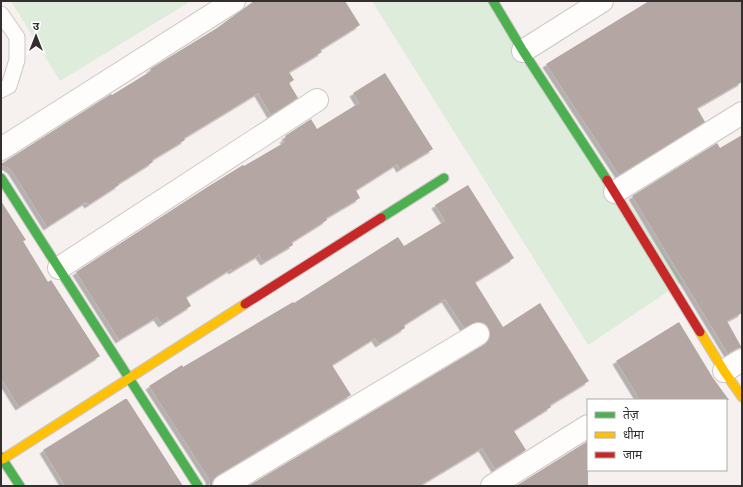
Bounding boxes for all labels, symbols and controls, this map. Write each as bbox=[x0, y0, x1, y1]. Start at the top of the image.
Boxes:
north arrow bbox=[16, 16, 56, 56]
text: उ bbox=[33, 19, 40, 33]
legend bbox=[587, 399, 727, 471]
text: तेज़ bbox=[623, 407, 640, 422]
text: धीमा bbox=[623, 427, 645, 442]
text: जाम bbox=[623, 447, 643, 462]

